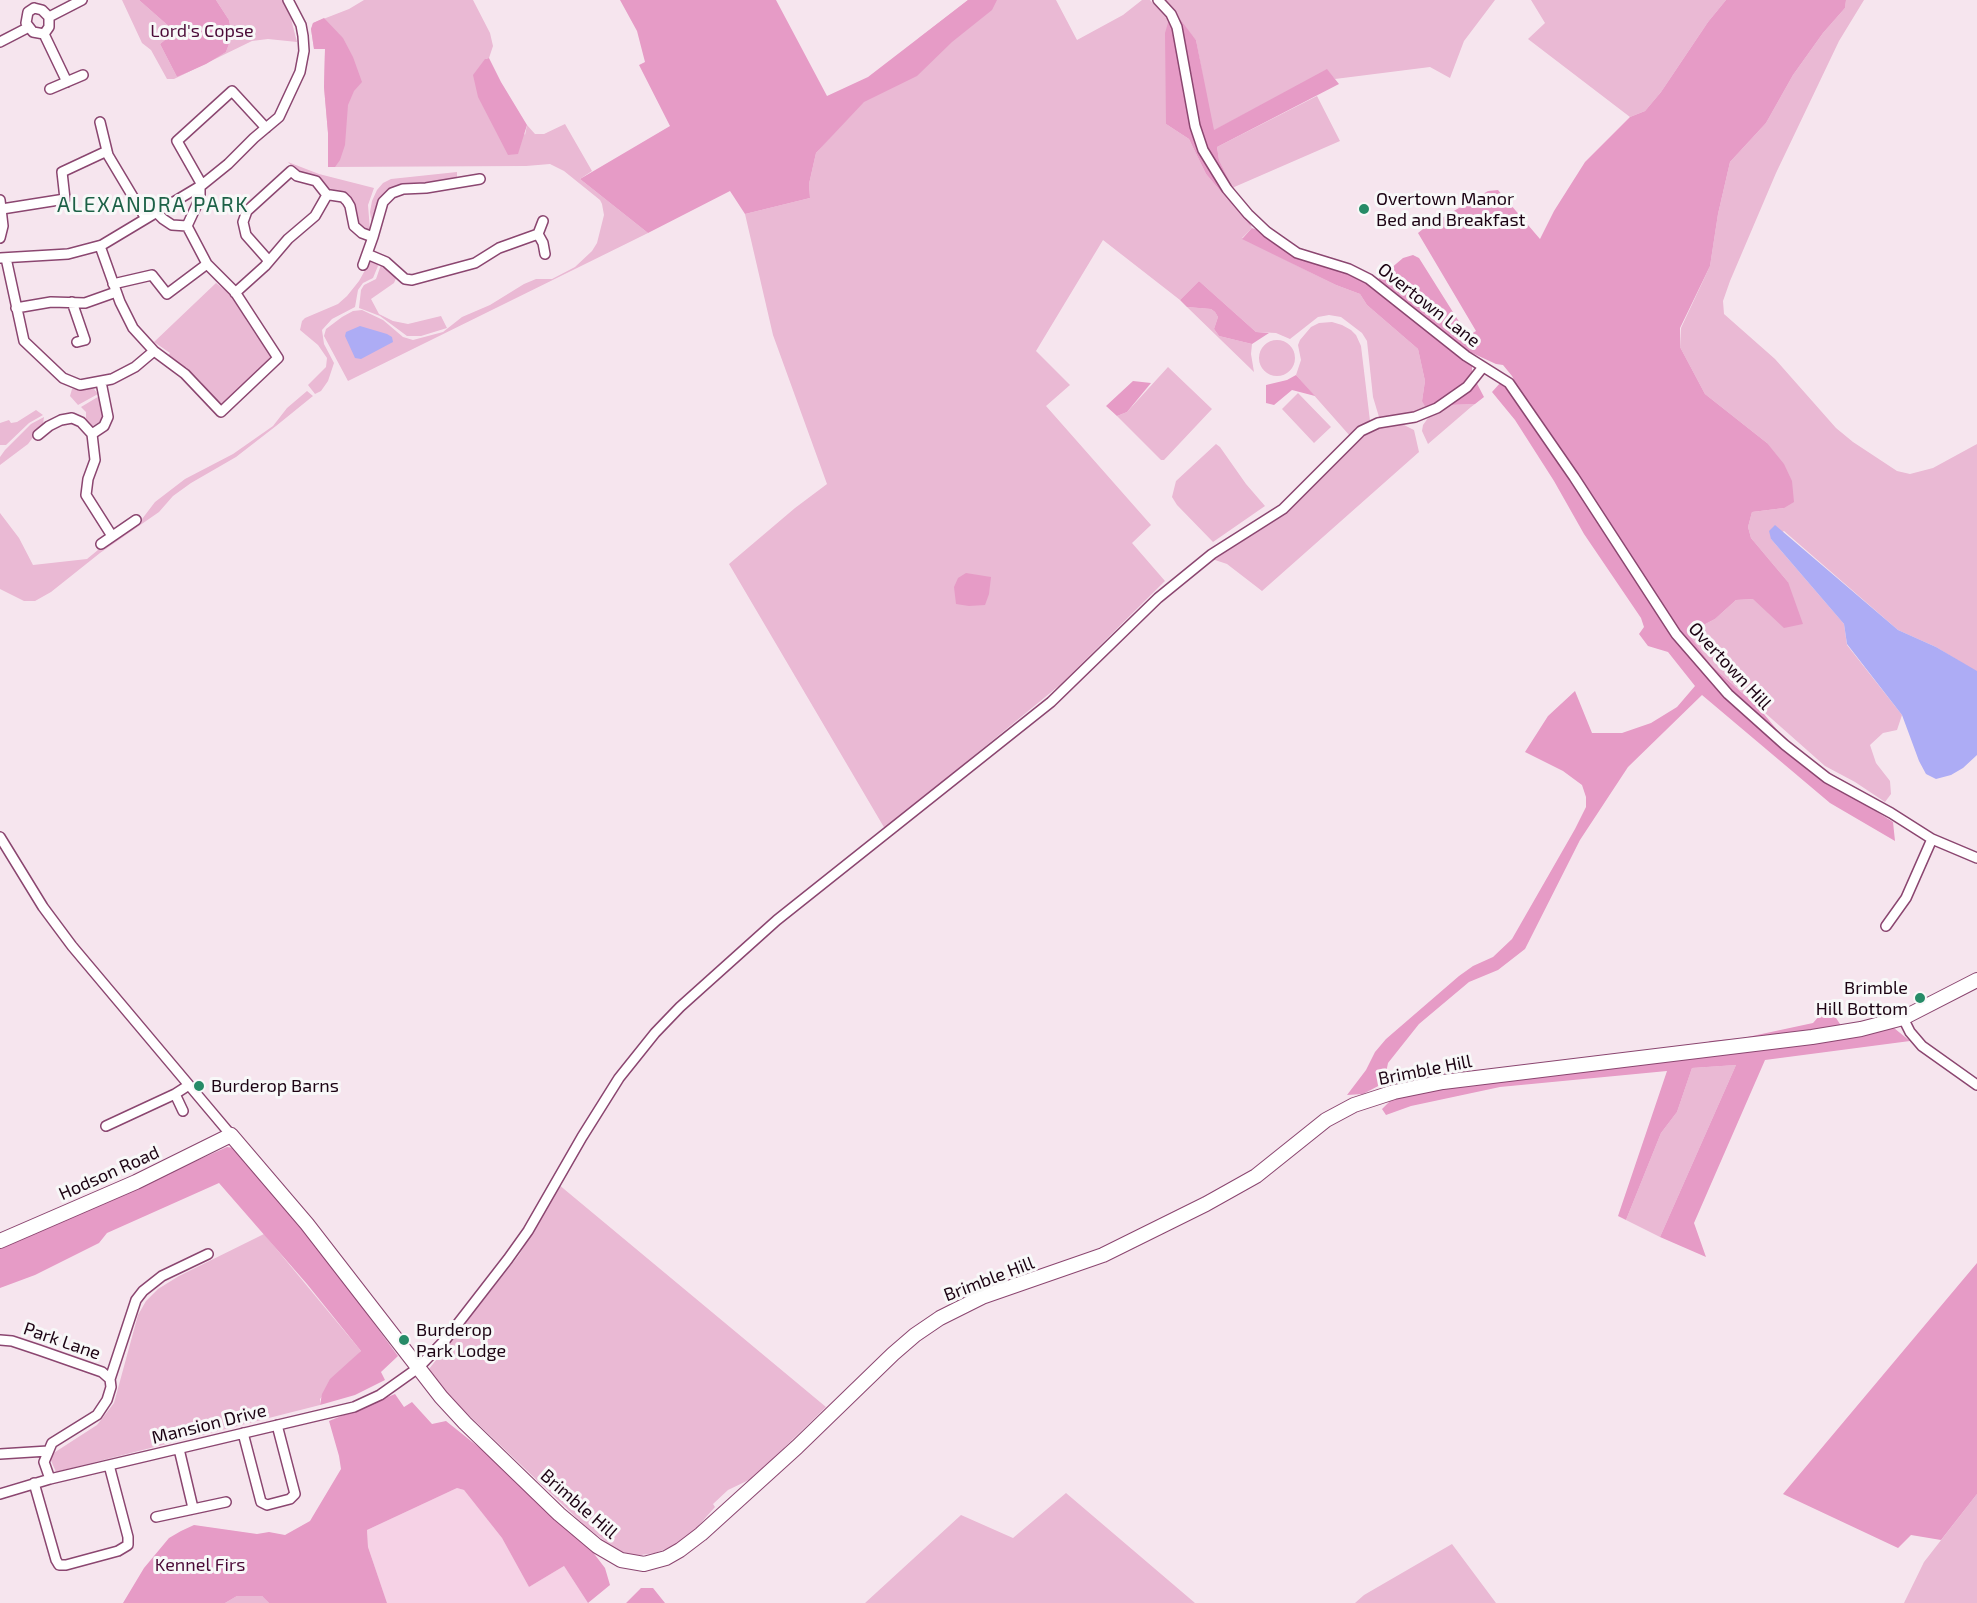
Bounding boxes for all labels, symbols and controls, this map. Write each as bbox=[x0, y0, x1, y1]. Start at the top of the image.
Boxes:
park label: Lord's Copse bbox=[150, 20, 254, 42]
place label: Overtown Manor Bed and Breakfast bbox=[1376, 188, 1525, 230]
district label: ALEXANDRA PARK bbox=[57, 192, 249, 218]
marker: Overtown Manor Bed and Breakfast bbox=[1357, 202, 1371, 216]
street label: Overtown Lane bbox=[1374, 258, 1484, 352]
street label: Overtown Hill bbox=[1684, 618, 1776, 714]
place label: Brimble Hill Bottom bbox=[1816, 977, 1908, 1020]
marker: Brimble Hill Bottom bbox=[1913, 991, 1927, 1005]
street label: Brimble Hill bbox=[1376, 1050, 1474, 1090]
place label: Burderop Barns bbox=[211, 1075, 339, 1097]
marker: Burderop Barns bbox=[192, 1079, 206, 1093]
street label: Hodson Road bbox=[55, 1141, 163, 1205]
street label: Brimble Hill bbox=[941, 1252, 1037, 1306]
street label: Park Lane bbox=[21, 1318, 103, 1364]
place label: Burderop Park Lodge bbox=[416, 1319, 506, 1362]
marker: Burderop Park Lodge bbox=[397, 1333, 411, 1347]
street label: Mansion Drive bbox=[150, 1399, 268, 1449]
street label: Brimble Hill bbox=[536, 1465, 622, 1543]
park label: Kennel Firs bbox=[155, 1554, 245, 1576]

